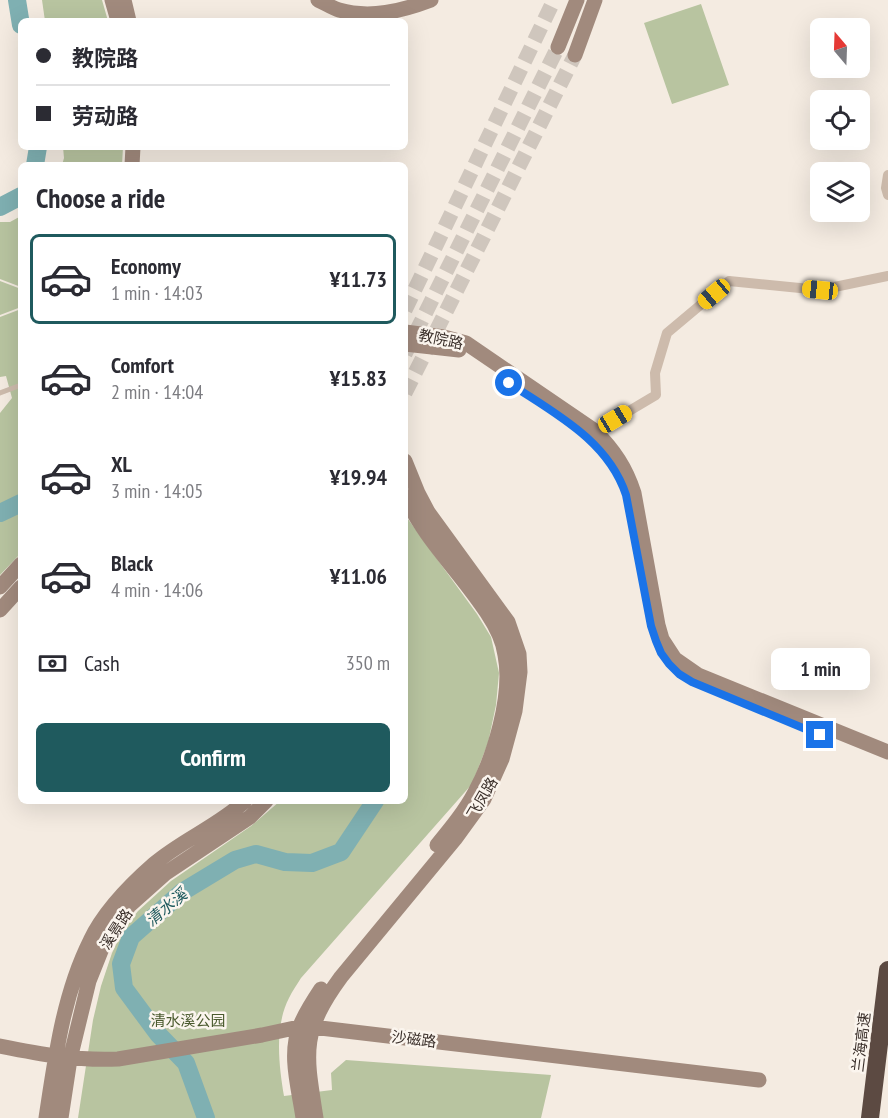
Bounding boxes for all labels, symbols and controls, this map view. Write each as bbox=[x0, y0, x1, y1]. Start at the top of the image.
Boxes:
north arrow bbox=[810, 18, 870, 78]
map controls bbox=[810, 18, 870, 222]
text: 教院路 bbox=[72, 44, 138, 72]
button: locate bbox=[810, 90, 870, 150]
text: 劳动路 bbox=[72, 102, 138, 130]
button: layers bbox=[810, 162, 870, 222]
text: Choose a ride bbox=[36, 181, 165, 215]
icon: car bbox=[39, 252, 93, 306]
text: Economy bbox=[111, 252, 181, 280]
text: ¥11.73 bbox=[330, 265, 387, 293]
car bbox=[694, 276, 734, 312]
car bbox=[801, 279, 839, 301]
text: 1 min · 14:03 bbox=[111, 280, 203, 306]
street label: 教院路 bbox=[417, 325, 465, 353]
icon: car bbox=[39, 351, 93, 405]
text: Comfort bbox=[111, 351, 174, 379]
text: ¥15.83 bbox=[330, 364, 387, 392]
route start bbox=[495, 369, 522, 396]
text: 2 min · 14:04 bbox=[111, 379, 203, 405]
car bbox=[595, 402, 635, 436]
icon: car bbox=[39, 450, 93, 504]
text: XL bbox=[111, 450, 132, 478]
text: ¥19.94 bbox=[330, 463, 387, 491]
text: 3 min · 14:05 bbox=[111, 478, 203, 504]
icon: car bbox=[39, 549, 93, 603]
text: Black bbox=[111, 549, 153, 577]
text: ¥11.06 bbox=[330, 562, 387, 590]
text: 4 min · 14:06 bbox=[111, 577, 203, 603]
icon: cash bbox=[36, 647, 69, 680]
callout: 1 min bbox=[770, 648, 870, 690]
text: Cash bbox=[84, 649, 120, 677]
text: 350 m bbox=[346, 650, 390, 676]
text: 1 min bbox=[800, 656, 841, 682]
route end bbox=[806, 721, 833, 748]
button: Confirm bbox=[36, 723, 390, 792]
street label: 飞凤路 bbox=[463, 774, 501, 822]
water label: 清水溪 bbox=[141, 883, 192, 930]
street label: 溪景路 bbox=[96, 905, 136, 953]
park label: 清水溪公园 bbox=[150, 1011, 226, 1030]
street label: 兰海高速 bbox=[848, 1011, 874, 1073]
street label: 沙磁路 bbox=[391, 1027, 437, 1051]

